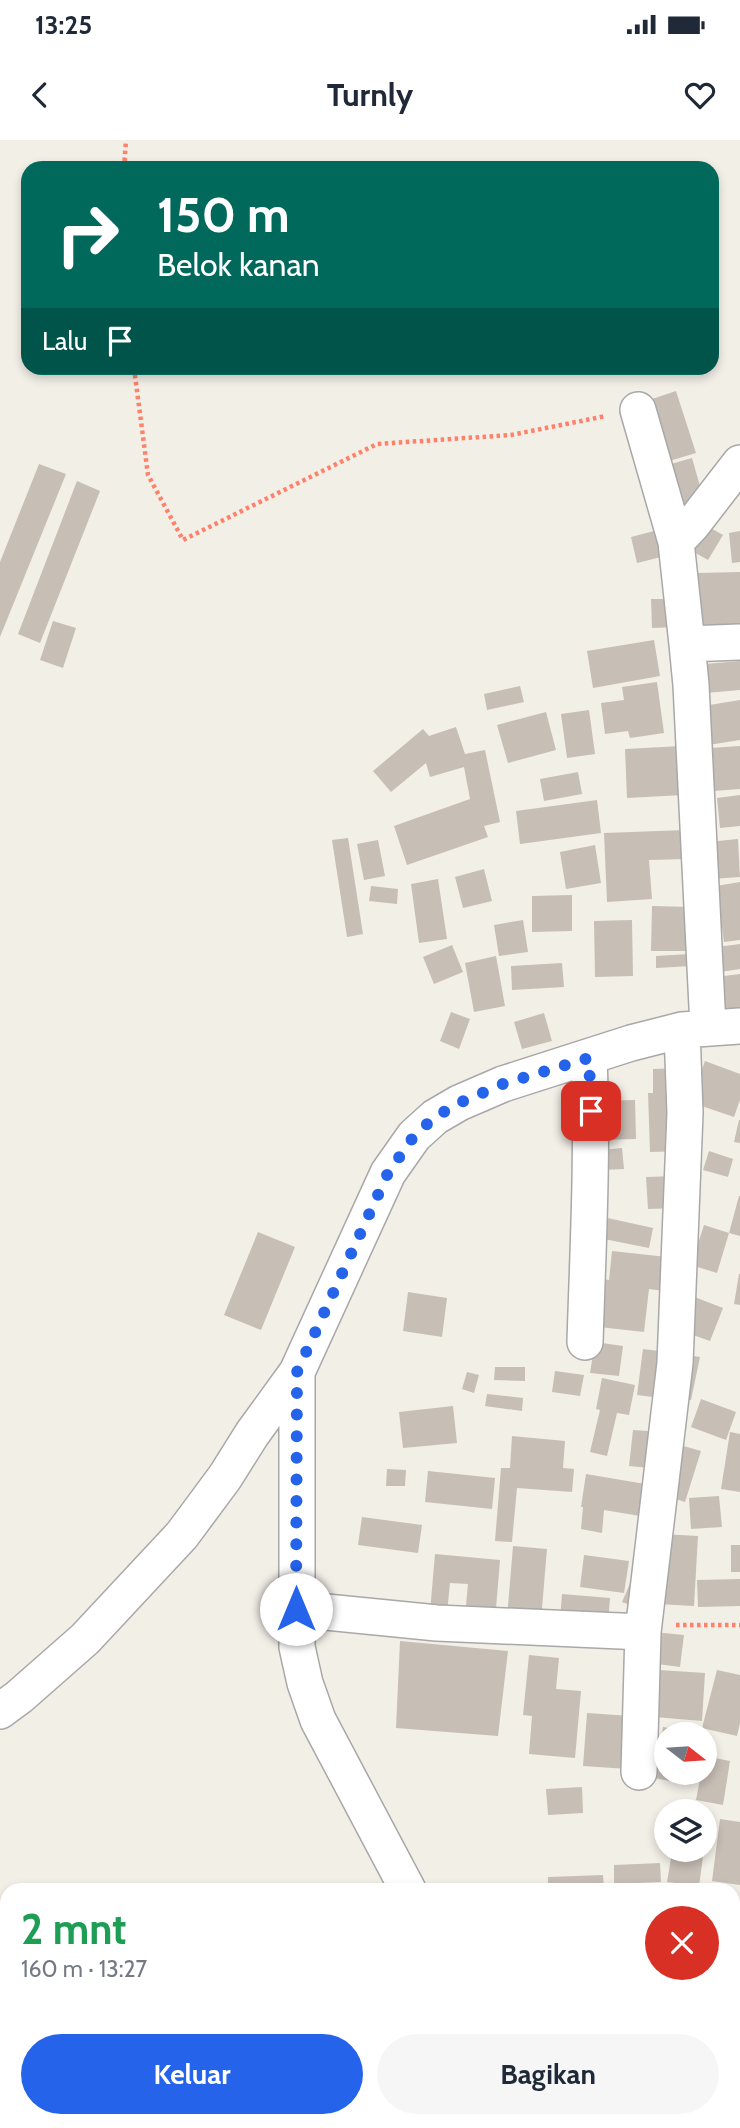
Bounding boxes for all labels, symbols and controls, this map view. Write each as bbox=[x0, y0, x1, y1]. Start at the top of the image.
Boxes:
text: 13:25 bbox=[35, 9, 92, 41]
text: Turnly bbox=[327, 75, 413, 114]
icon: back bbox=[21, 76, 59, 114]
icon: heart bbox=[681, 76, 719, 114]
text: 150 m bbox=[157, 185, 290, 244]
icon: right bbox=[42, 189, 133, 280]
text: Belok kanan bbox=[157, 245, 320, 284]
icon: arrive bbox=[101, 322, 139, 360]
text: Lalu bbox=[42, 325, 87, 357]
pin bbox=[561, 1081, 621, 1141]
icon: arrive bbox=[572, 1092, 610, 1130]
position arrow bbox=[259, 1572, 333, 1646]
north arrow bbox=[654, 1722, 718, 1785]
map controls bbox=[654, 1722, 717, 1862]
button: layers bbox=[654, 1799, 717, 1862]
text: 2 mnt bbox=[21, 1903, 127, 1955]
button: close bbox=[645, 1906, 719, 1980]
text: 160 m · 13:27 bbox=[21, 1955, 147, 1983]
button: Keluar bbox=[21, 2034, 363, 2114]
button: Bagikan bbox=[377, 2034, 719, 2114]

